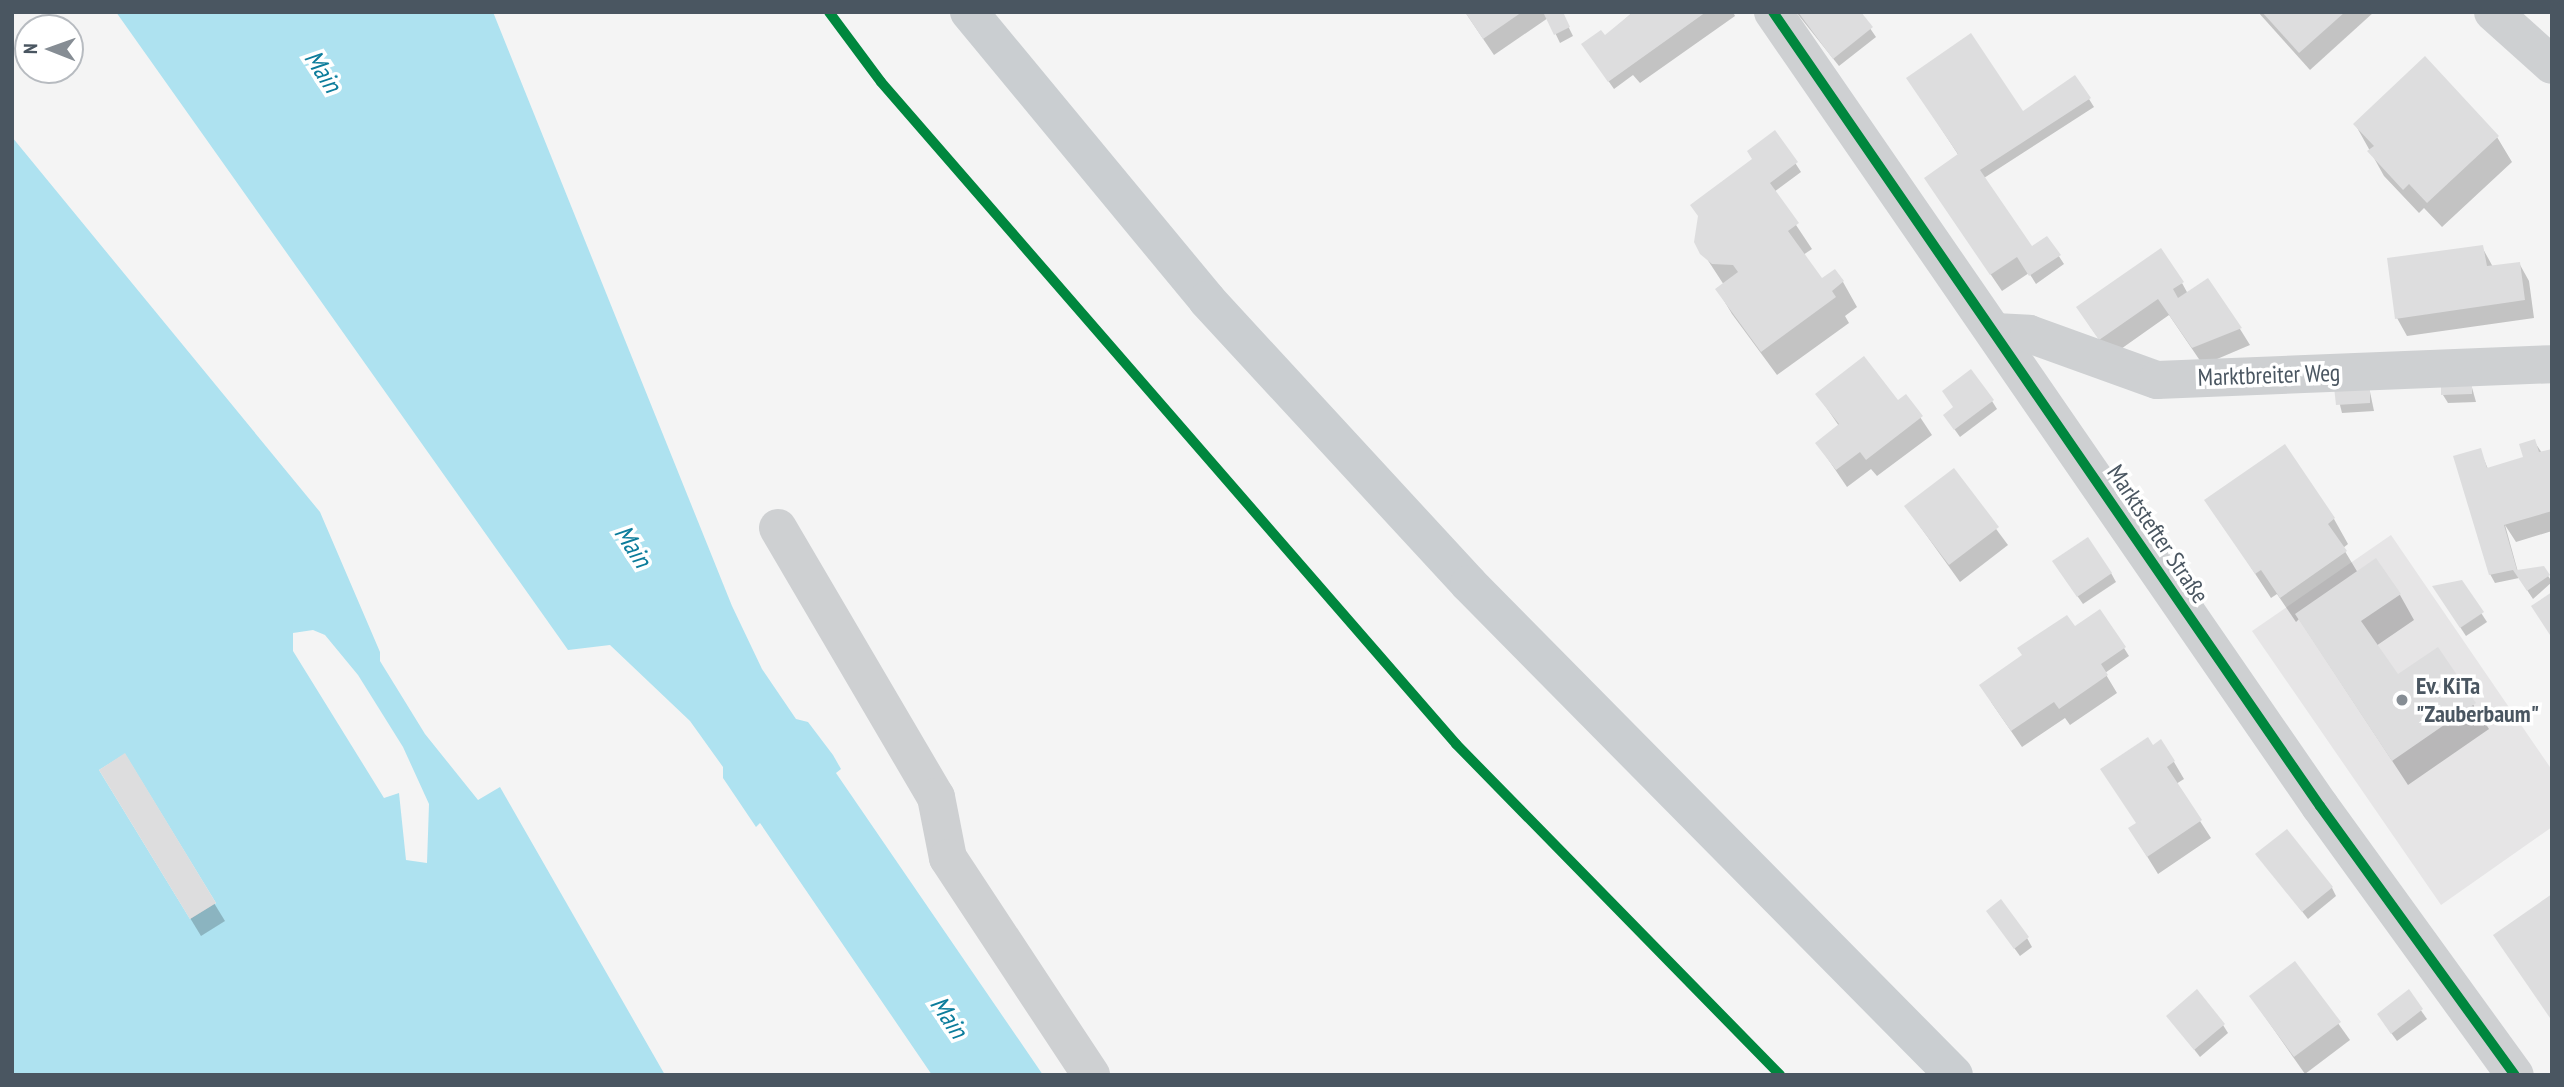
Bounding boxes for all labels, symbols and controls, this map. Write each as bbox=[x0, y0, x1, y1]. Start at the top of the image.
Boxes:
north arrow bbox=[14, 14, 84, 84]
text: N bbox=[18, 43, 42, 54]
water label: Main bbox=[298, 44, 348, 98]
street label: Marktbreiter Weg bbox=[2197, 358, 2341, 392]
street label: Marktstefter Straße bbox=[2101, 459, 2215, 609]
water label: Main bbox=[608, 519, 658, 573]
place label: Ev. KiTa "Zauberbaum" bbox=[2416, 672, 2539, 728]
marker: Ev. KiTa "Zauberbaum" bbox=[2394, 692, 2410, 708]
water label: Main bbox=[924, 990, 974, 1044]

